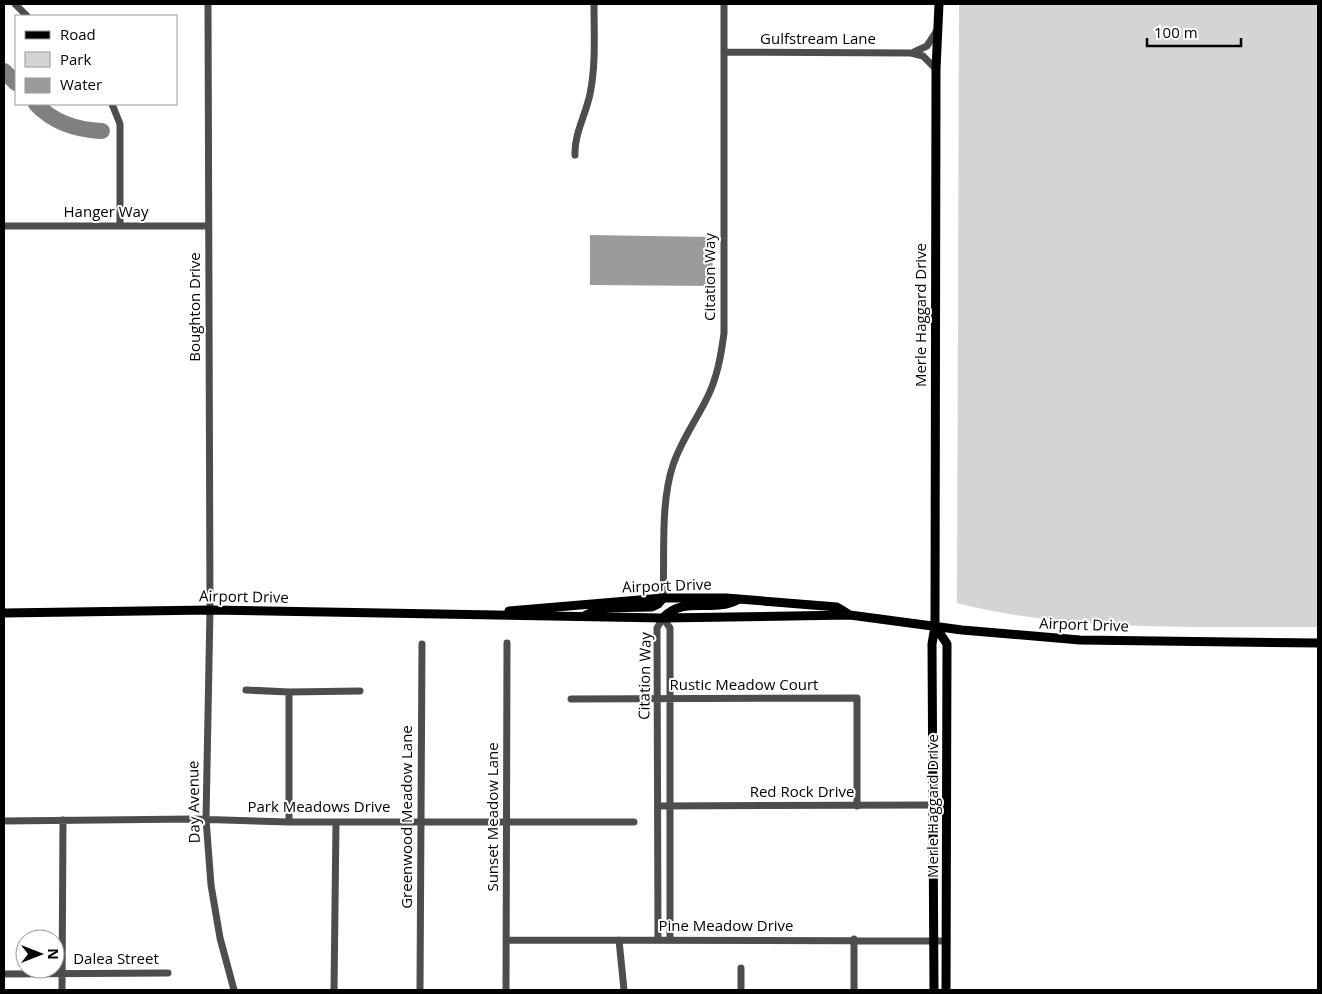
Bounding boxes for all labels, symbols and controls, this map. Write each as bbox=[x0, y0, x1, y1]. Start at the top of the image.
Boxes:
legend bbox=[15, 15, 178, 105]
scale bar bbox=[1147, 15, 1241, 47]
text: 100 m bbox=[1154, 22, 1198, 42]
text: Road bbox=[60, 24, 96, 44]
street label: Gulfstream Lane bbox=[760, 28, 876, 48]
text: Park bbox=[60, 49, 91, 69]
text: Water bbox=[60, 74, 102, 94]
street label: Hanger Way bbox=[64, 201, 149, 221]
street label: Citation Way bbox=[699, 233, 719, 321]
street label: Merle Haggard Drive bbox=[910, 243, 930, 387]
street label: Boughton Drive bbox=[184, 252, 204, 362]
street label: Airport Drive bbox=[622, 573, 712, 597]
street label: Airport Drive bbox=[199, 585, 289, 607]
street label: Airport Drive bbox=[1039, 612, 1129, 636]
street label: Citation Way bbox=[633, 631, 655, 720]
street label: Rustic Meadow Court bbox=[670, 674, 818, 694]
street label: Greenwood Meadow Lane bbox=[396, 725, 416, 909]
street label: Merle Haggard Drive bbox=[922, 734, 942, 878]
street label: Sunset Meadow Lane bbox=[482, 742, 502, 892]
street label: Day Avenue bbox=[182, 760, 204, 844]
street label: Red Rock Drive bbox=[750, 781, 854, 801]
street label: Park Meadows Drive bbox=[247, 796, 391, 816]
street label: Pine Meadow Drive bbox=[658, 915, 794, 935]
north arrow bbox=[15, 929, 65, 979]
text: N bbox=[44, 948, 63, 960]
street label: Dalea Street bbox=[73, 948, 159, 968]

